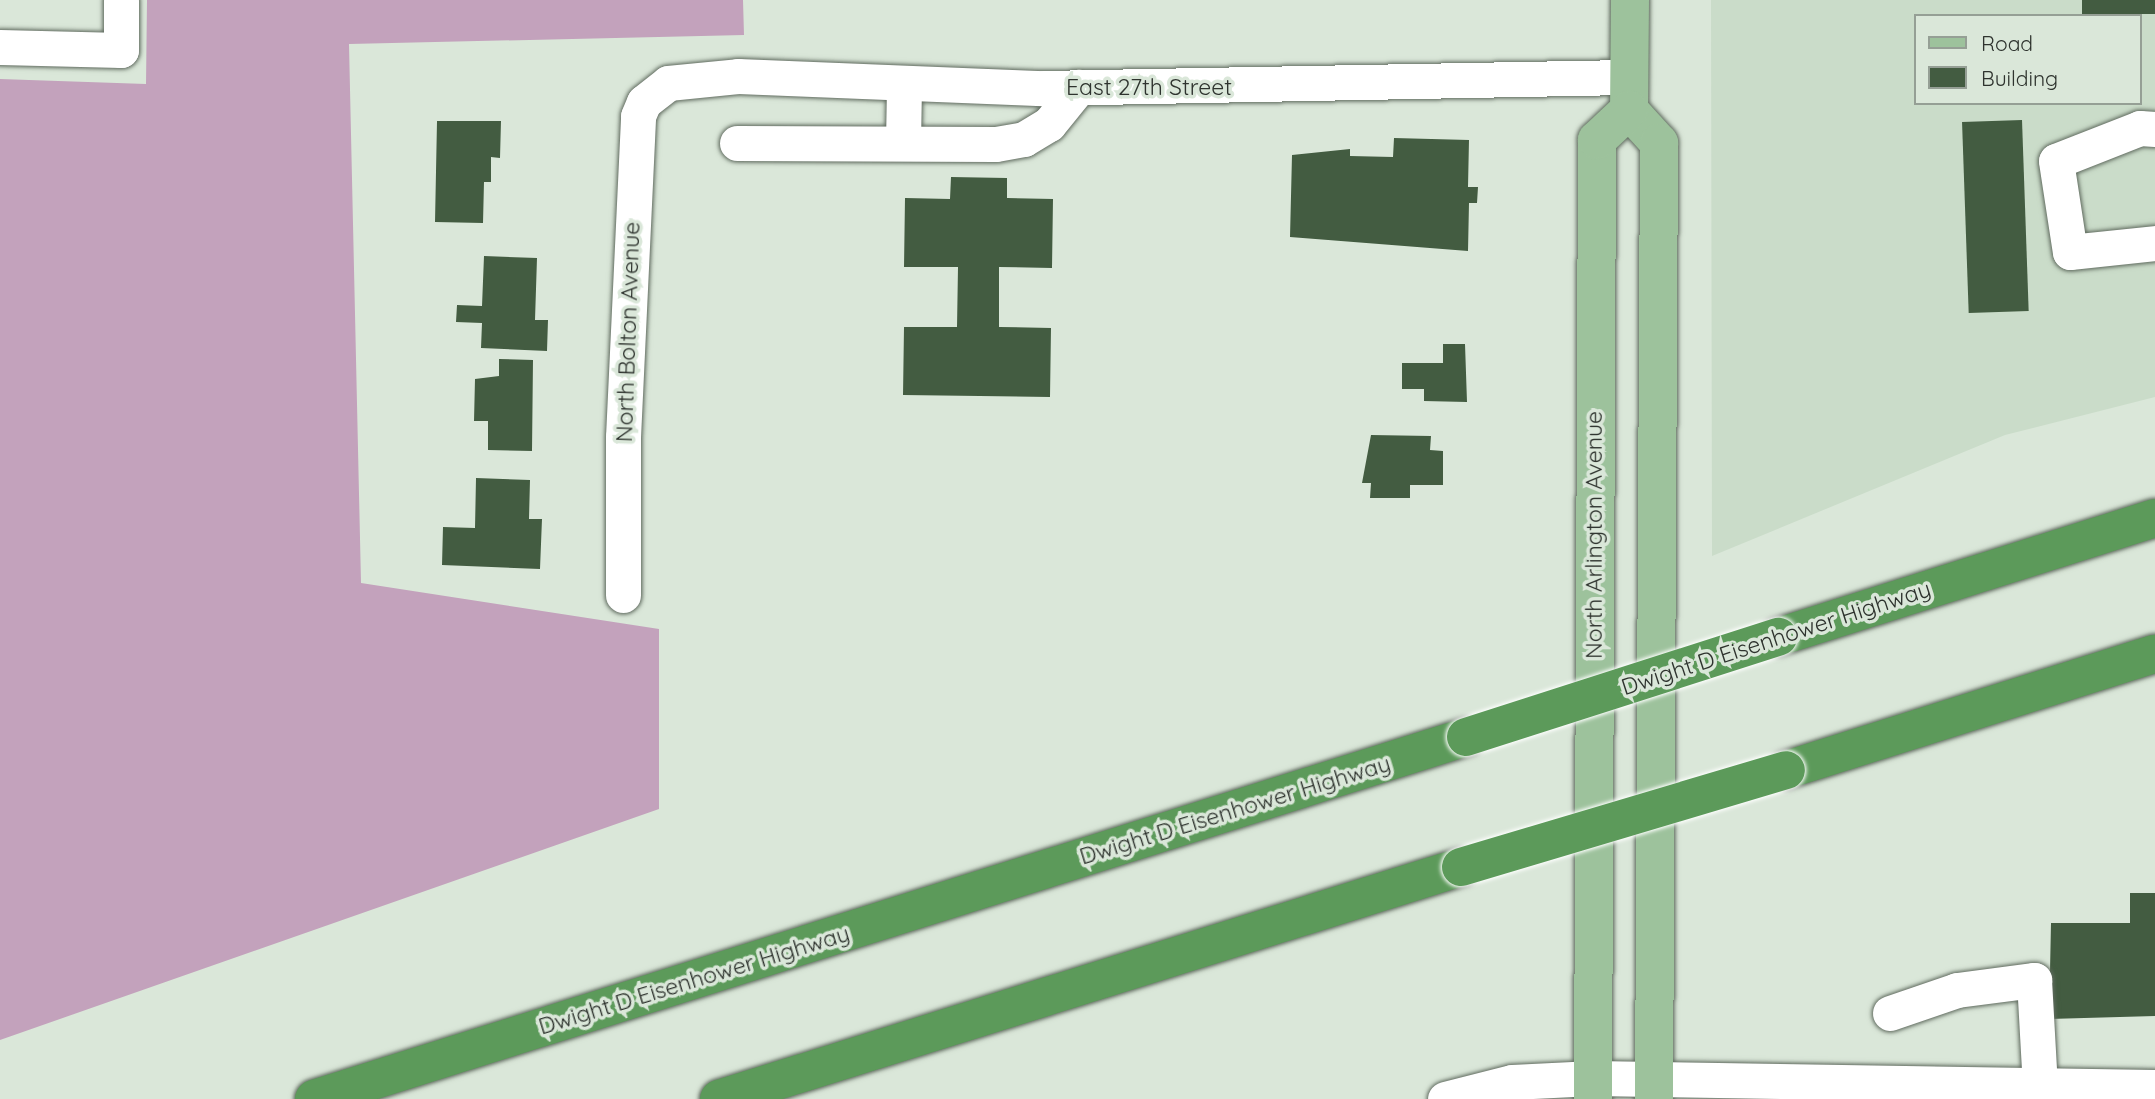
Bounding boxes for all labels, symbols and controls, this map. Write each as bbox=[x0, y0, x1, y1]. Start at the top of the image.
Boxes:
legend bbox=[1913, 14, 2141, 105]
text: Road bbox=[1981, 30, 2033, 56]
text: Building bbox=[1981, 65, 2058, 91]
street label: East 27th Street bbox=[1066, 73, 1232, 101]
street label: North Bolton Avenue bbox=[610, 221, 646, 443]
street label: North Arlington Avenue bbox=[1580, 411, 1608, 659]
street label: Dwight D Eisenhower Highway bbox=[1618, 575, 1934, 701]
street label: Dwight D Eisenhower Highway bbox=[1076, 749, 1394, 871]
street label: Dwight D Eisenhower Highway bbox=[535, 919, 853, 1041]

